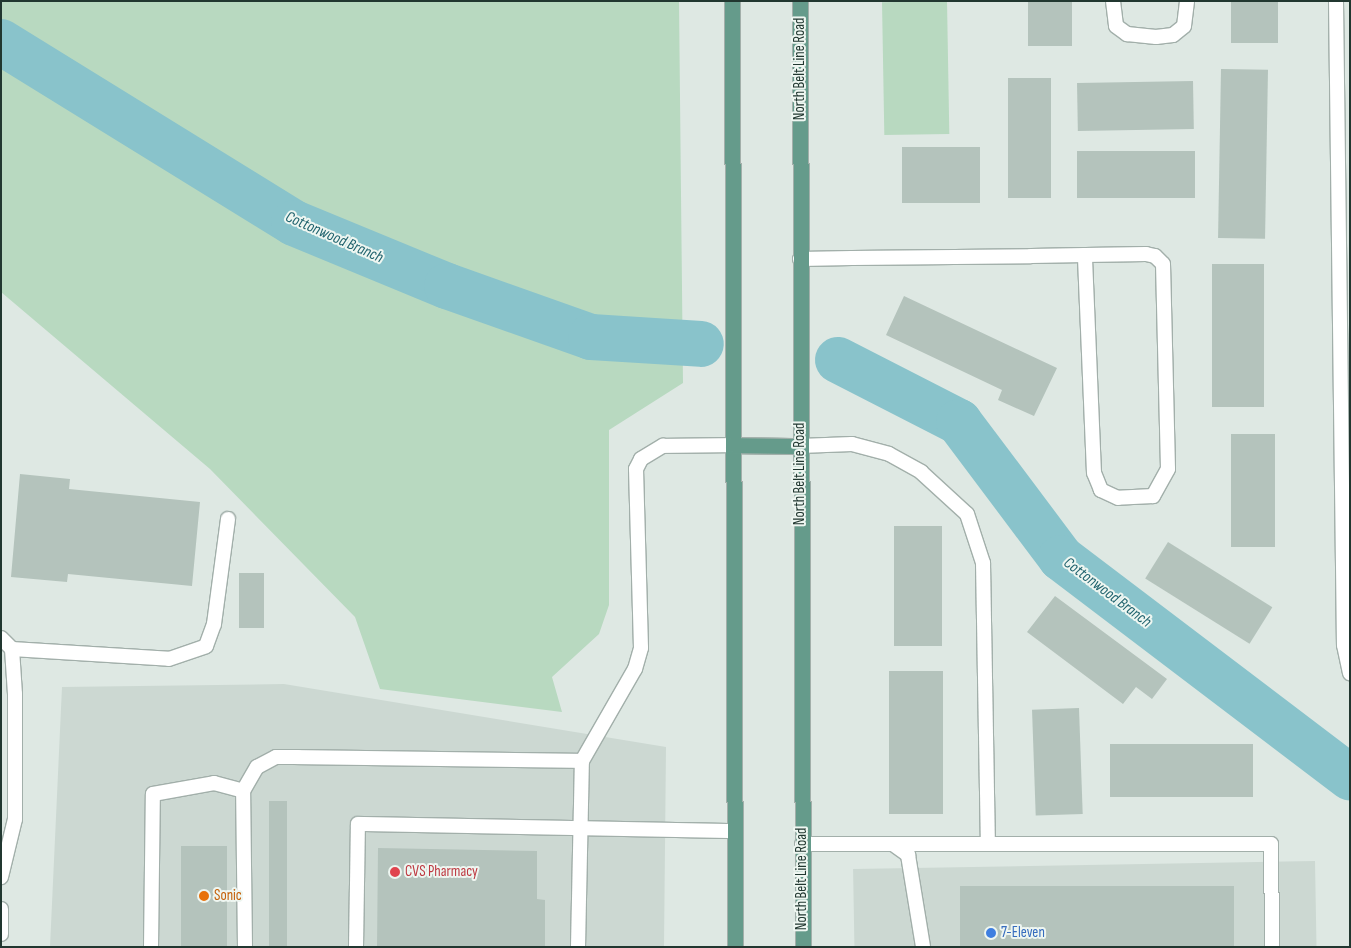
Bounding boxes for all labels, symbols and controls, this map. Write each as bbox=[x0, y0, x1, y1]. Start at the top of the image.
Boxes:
street label: North Belt Line Road bbox=[791, 18, 809, 120]
water label: Cottonwood Branch bbox=[282, 208, 386, 268]
street label: North Belt Line Road bbox=[791, 423, 809, 525]
water label: Cottonwood Branch bbox=[1059, 554, 1155, 632]
street label: North Belt Line Road bbox=[793, 828, 811, 930]
place label: CVS Pharmacy bbox=[405, 863, 478, 881]
marker: CVS Pharmacy bbox=[389, 866, 401, 878]
place label: Sonic bbox=[214, 887, 242, 905]
marker: Sonic bbox=[198, 890, 210, 902]
place label: 7-Eleven bbox=[1001, 924, 1045, 942]
marker: 7-Eleven bbox=[985, 927, 997, 939]

